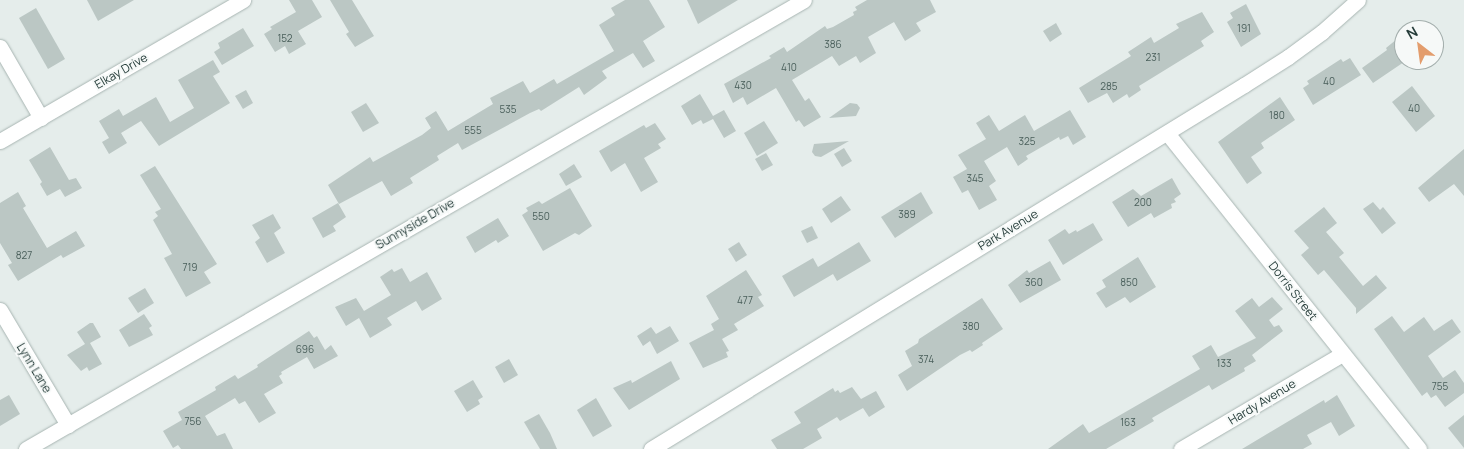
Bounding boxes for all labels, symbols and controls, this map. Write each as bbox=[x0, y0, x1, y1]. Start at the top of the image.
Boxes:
north arrow bbox=[1394, 20, 1444, 70]
text: N bbox=[1403, 22, 1421, 43]
house number: 191 bbox=[1237, 23, 1251, 35]
house number: 152 bbox=[277, 33, 293, 45]
house number: 386 bbox=[824, 39, 842, 51]
street label: Elkay Drive bbox=[92, 50, 150, 92]
house number: 231 bbox=[1145, 52, 1161, 64]
house number: 410 bbox=[781, 62, 797, 74]
house number: 40 bbox=[1323, 76, 1335, 88]
house number: 430 bbox=[734, 80, 752, 92]
house number: 285 bbox=[1100, 81, 1118, 93]
house number: 40 bbox=[1408, 103, 1420, 115]
house number: 535 bbox=[499, 104, 517, 116]
house number: 180 bbox=[1269, 110, 1285, 122]
house number: 555 bbox=[464, 125, 482, 137]
house number: 325 bbox=[1018, 136, 1036, 148]
house number: 345 bbox=[966, 173, 984, 185]
street label: Sunnyside Drive bbox=[373, 196, 457, 252]
house number: 200 bbox=[1134, 197, 1152, 209]
street label: Park Avenue bbox=[975, 206, 1041, 254]
house number: 389 bbox=[898, 209, 916, 221]
house number: 550 bbox=[532, 211, 550, 223]
house number: 827 bbox=[16, 250, 32, 262]
street label: Dorris Street bbox=[1266, 259, 1320, 323]
house number: 719 bbox=[182, 262, 198, 274]
house number: 360 bbox=[1025, 277, 1043, 289]
house number: 850 bbox=[1120, 277, 1138, 289]
house number: 477 bbox=[737, 295, 753, 307]
house number: 380 bbox=[962, 321, 980, 333]
street label: Lynn Lane bbox=[14, 341, 54, 395]
house number: 696 bbox=[296, 344, 314, 356]
house number: 374 bbox=[918, 354, 934, 366]
house number: 133 bbox=[1217, 358, 1231, 370]
street label: Hardy Avenue bbox=[1226, 376, 1298, 428]
house number: 755 bbox=[1432, 381, 1448, 393]
house number: 756 bbox=[185, 416, 201, 428]
house number: 163 bbox=[1120, 417, 1136, 429]

